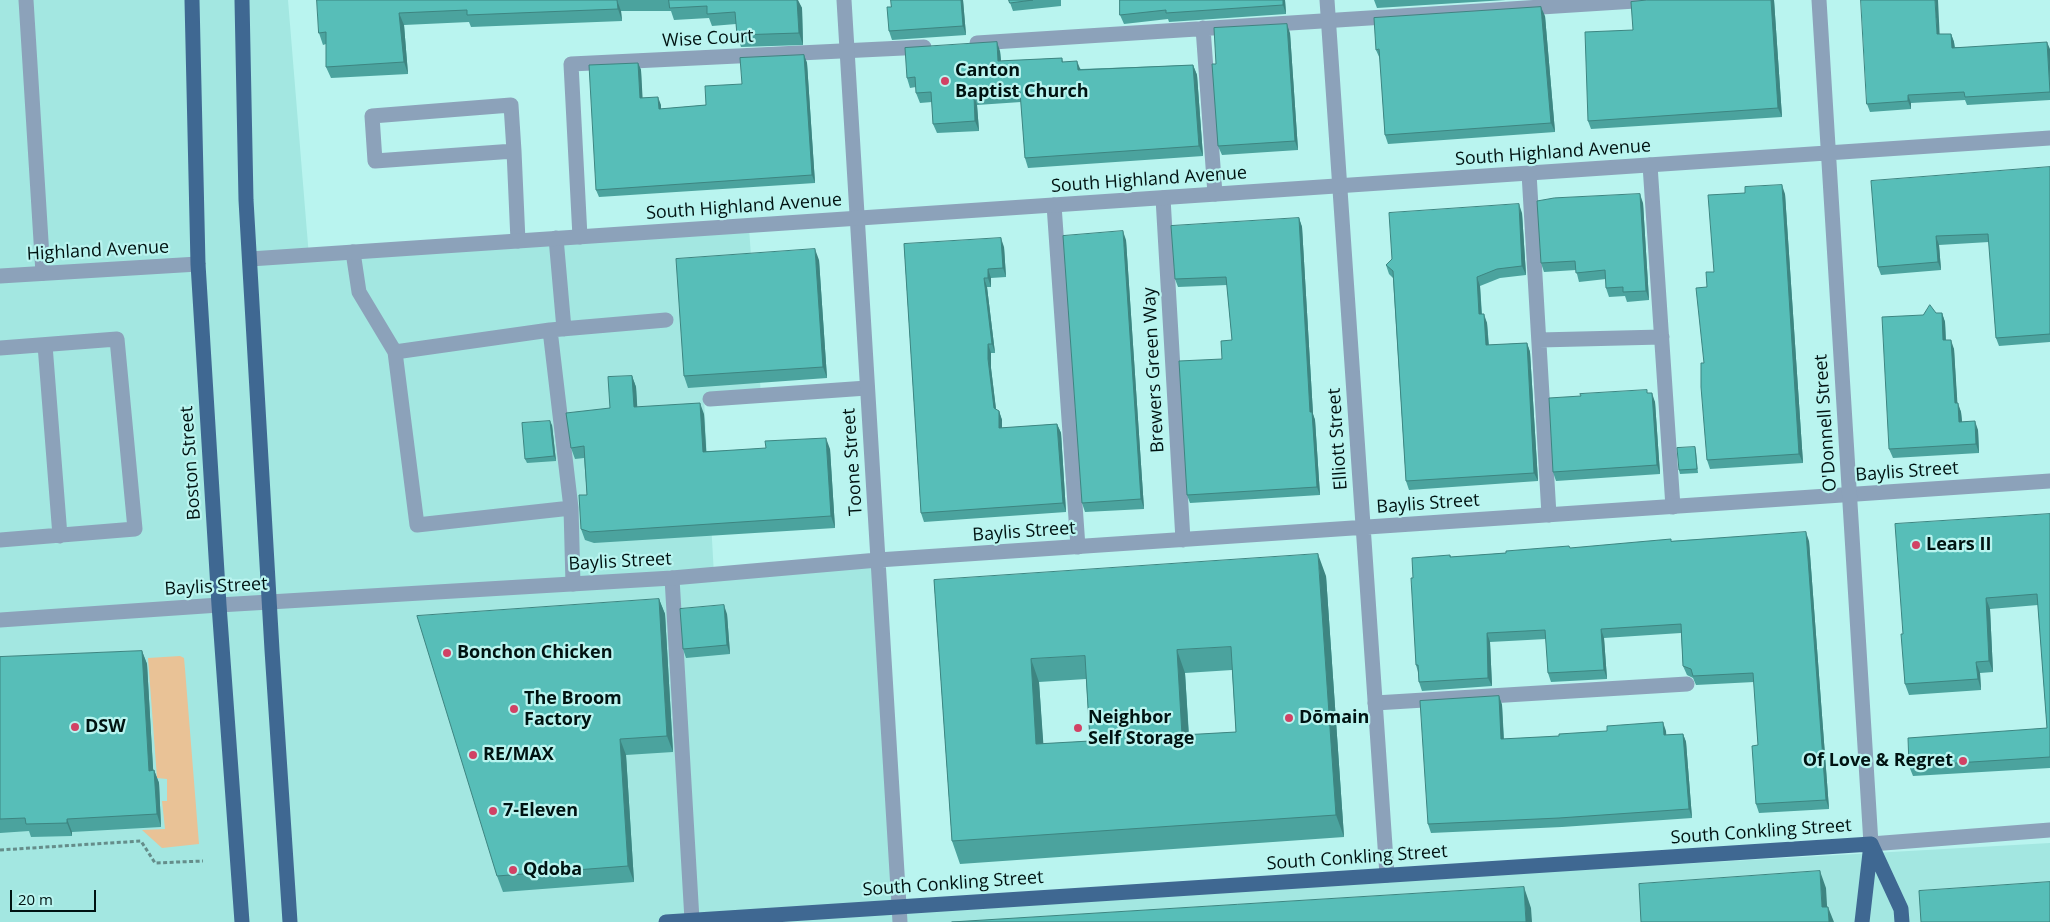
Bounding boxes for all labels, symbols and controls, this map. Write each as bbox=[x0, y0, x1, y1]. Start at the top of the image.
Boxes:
street label: Wise Court bbox=[662, 26, 754, 52]
place label: Canton Baptist Church bbox=[955, 60, 1088, 102]
marker: Canton Baptist Church bbox=[939, 75, 951, 87]
street label: South Highland Avenue bbox=[1454, 135, 1652, 171]
street label: South Highland Avenue bbox=[1050, 162, 1248, 198]
street label: South Highland Avenue bbox=[645, 189, 843, 225]
street label: Highland Avenue bbox=[26, 236, 170, 266]
street label: Brewers Green Way bbox=[1139, 287, 1169, 453]
street label: O'Donnell Street bbox=[1810, 353, 1842, 493]
street label: Elliott Street bbox=[1324, 387, 1352, 491]
street label: Boston Street bbox=[176, 405, 206, 521]
street label: Toone Street bbox=[838, 408, 868, 516]
street label: Baylis Street bbox=[1855, 458, 1959, 486]
street label: Baylis Street bbox=[1376, 490, 1480, 518]
street label: Baylis Street bbox=[972, 518, 1076, 546]
place label: Lears II bbox=[1926, 534, 1991, 556]
marker: Lears II bbox=[1910, 539, 1922, 551]
street label: Baylis Street bbox=[568, 549, 672, 575]
street label: Baylis Street bbox=[164, 574, 268, 600]
place label: Bonchon Chicken bbox=[457, 642, 612, 664]
marker: Bonchon Chicken bbox=[441, 647, 453, 659]
place label: The Broom Factory bbox=[524, 688, 622, 731]
marker: The Broom Factory bbox=[508, 703, 520, 715]
place label: Neighbor Self Storage bbox=[1088, 707, 1194, 750]
place label: Dōmain bbox=[1299, 707, 1369, 729]
marker: Dōmain bbox=[1283, 712, 1295, 724]
place label: DSW bbox=[85, 716, 126, 738]
marker: DSW bbox=[69, 721, 81, 733]
marker: Neighbor Self Storage bbox=[1072, 722, 1084, 734]
place label: RE/MAX bbox=[483, 744, 554, 766]
marker: RE/MAX bbox=[467, 749, 479, 761]
place label: Of Love & Regret bbox=[1803, 750, 1953, 772]
marker: Of Love & Regret bbox=[1957, 755, 1969, 767]
place label: 7-Eleven bbox=[503, 800, 578, 822]
marker: 7-Eleven bbox=[487, 805, 499, 817]
street label: South Conkling Street bbox=[1670, 815, 1852, 849]
street label: South Conkling Street bbox=[1266, 841, 1448, 875]
place label: Qdoba bbox=[523, 859, 582, 881]
marker: Qdoba bbox=[507, 864, 519, 876]
street label: South Conkling Street bbox=[862, 867, 1044, 901]
scale bar bbox=[12, 880, 99, 912]
text: 20 m bbox=[18, 889, 53, 909]

